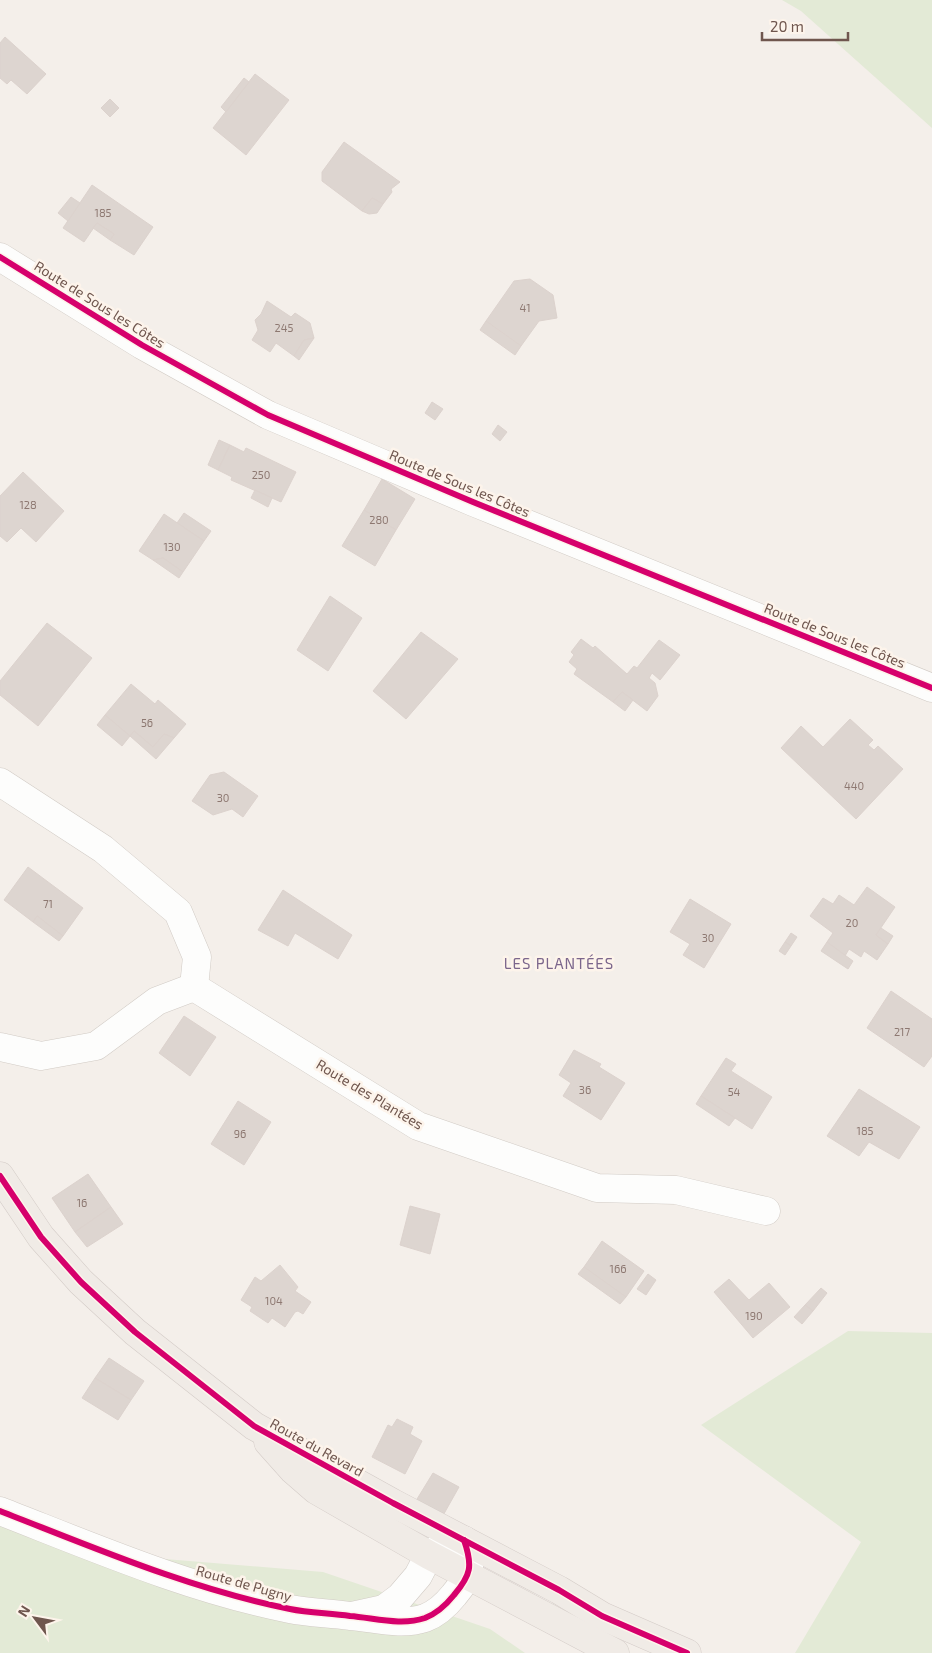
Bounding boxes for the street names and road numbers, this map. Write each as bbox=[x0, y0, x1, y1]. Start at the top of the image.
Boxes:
street label: Route de Sous les Côtes bbox=[31, 257, 169, 351]
street label: Route de Sous les Côtes bbox=[387, 446, 533, 520]
street label: Route de Sous les Côtes bbox=[762, 599, 908, 671]
street label: Route des Plantées bbox=[313, 1055, 427, 1133]
street label: Route du Revard bbox=[267, 1414, 367, 1480]
street label: Route de Pugny bbox=[194, 1561, 294, 1605]

